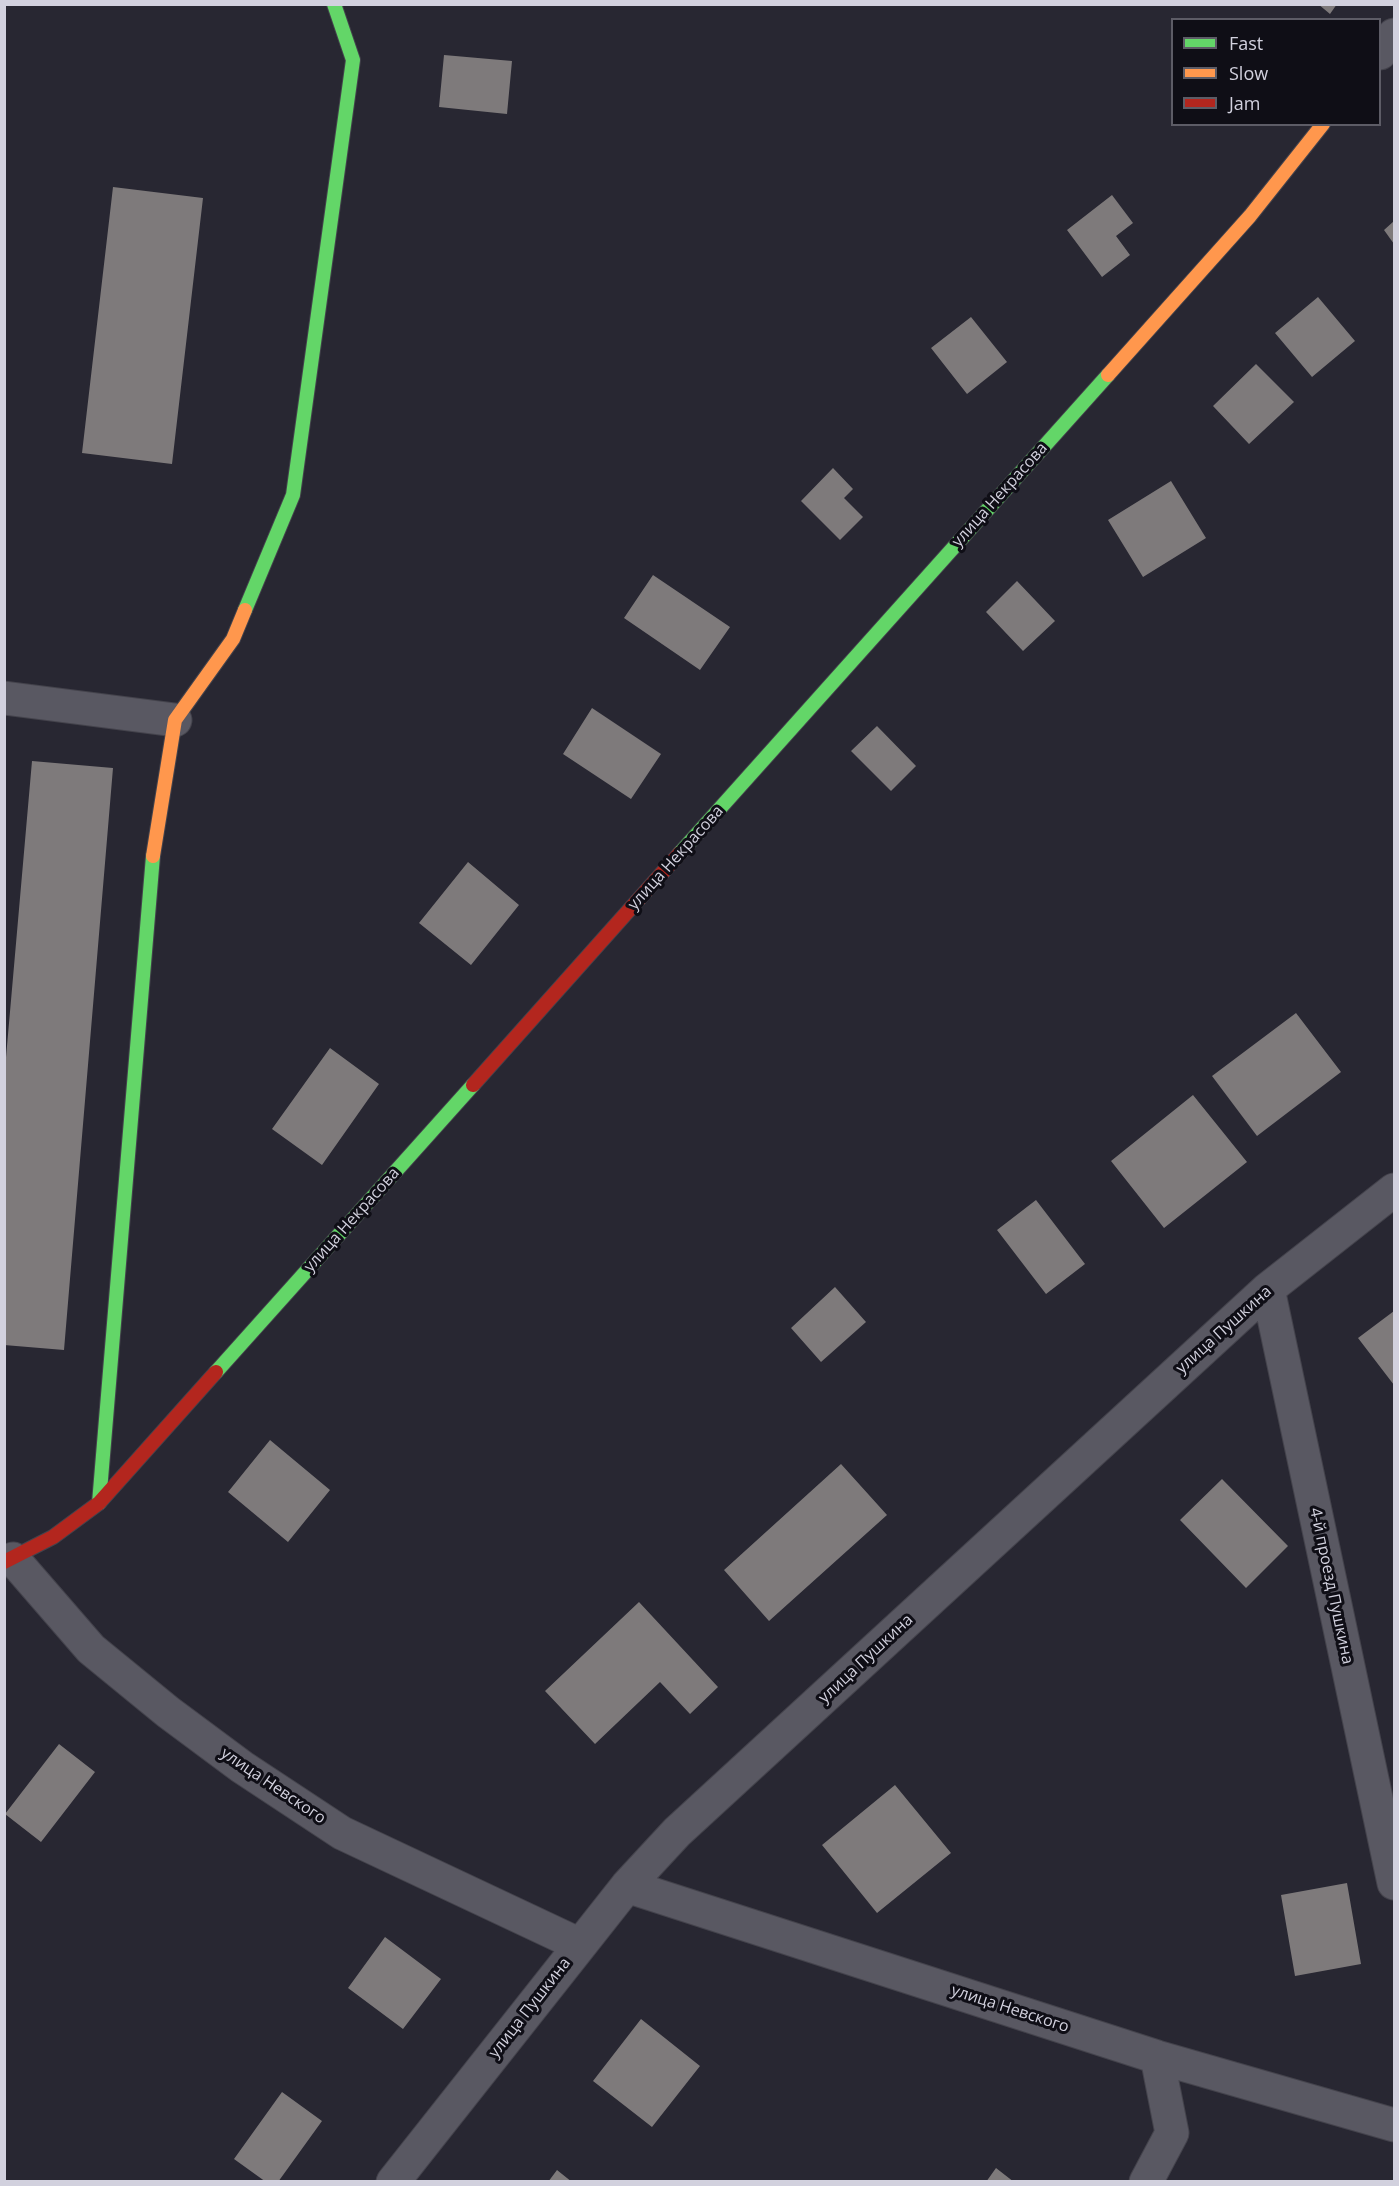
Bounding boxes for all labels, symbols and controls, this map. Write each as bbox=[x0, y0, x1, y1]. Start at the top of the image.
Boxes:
legend bbox=[1171, 18, 1381, 126]
text: Fast bbox=[1229, 31, 1263, 55]
text: Slow bbox=[1229, 61, 1268, 85]
text: Jam bbox=[1229, 91, 1261, 115]
street label: улица Некрасова bbox=[948, 439, 1052, 551]
street label: улица Некрасова bbox=[624, 802, 728, 914]
street label: улица Некрасова bbox=[300, 1164, 404, 1276]
street label: улица Пушкина bbox=[1172, 1282, 1276, 1378]
street label: 4-й проезд Пушкина bbox=[1305, 1506, 1357, 1666]
street label: улица Пушкина bbox=[815, 1610, 917, 1708]
street label: улица Невского bbox=[217, 1744, 329, 1828]
street label: улица Пушкина bbox=[485, 1954, 575, 2062]
street label: улица Невского bbox=[949, 1981, 1071, 2037]

